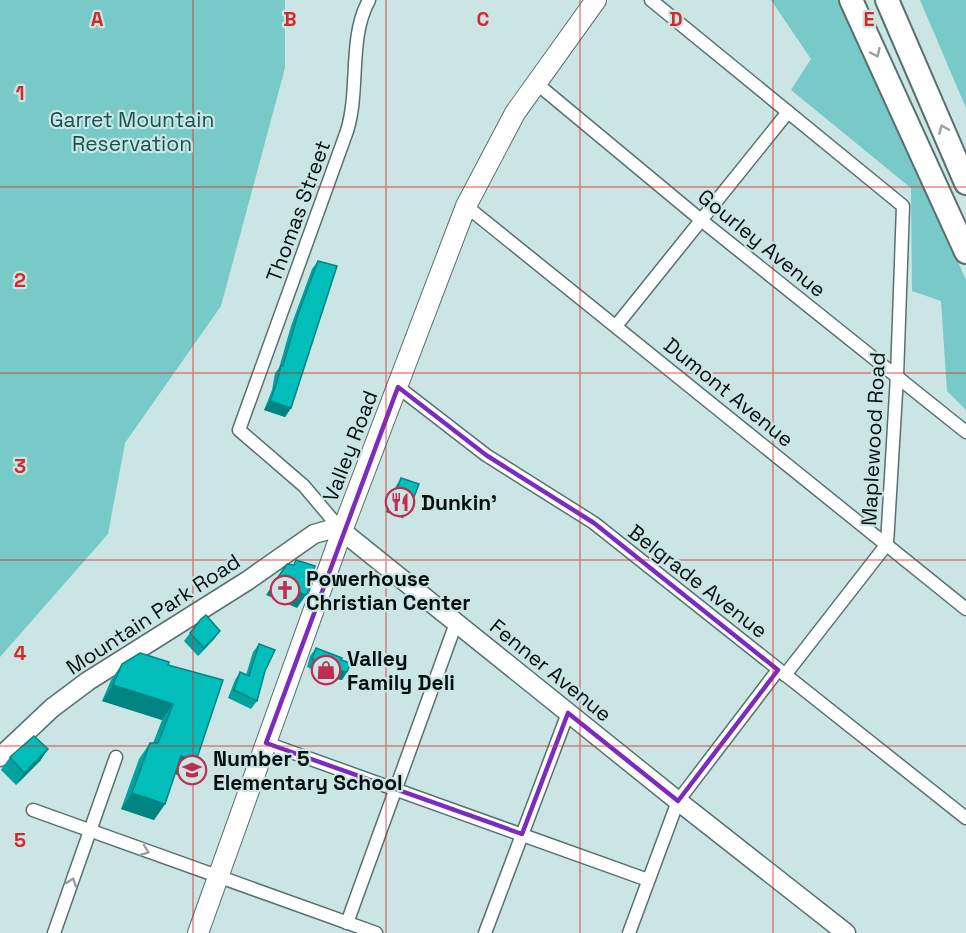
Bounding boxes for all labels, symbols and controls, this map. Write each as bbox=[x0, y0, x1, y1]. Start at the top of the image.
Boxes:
text: A bbox=[91, 6, 104, 32]
text: B bbox=[283, 6, 297, 32]
text: C bbox=[477, 6, 490, 32]
text: D bbox=[669, 6, 683, 32]
text: E bbox=[863, 6, 875, 32]
one-way arrow bbox=[868, 47, 880, 58]
text: 1 bbox=[15, 80, 25, 106]
park label: Garret Mountain Reservation bbox=[50, 106, 214, 157]
one-way arrow bbox=[938, 124, 950, 135]
street label: Thomas Street bbox=[260, 136, 336, 286]
street label: Gourley Avenue bbox=[692, 183, 832, 303]
text: 2 bbox=[14, 267, 26, 293]
street label: Dumont Avenue bbox=[659, 331, 799, 453]
street label: Maplewood Road bbox=[855, 351, 891, 527]
street label: Valley Road bbox=[316, 387, 384, 505]
text: 3 bbox=[14, 453, 26, 479]
restaurant icon: Dunkin' bbox=[384, 486, 416, 518]
place label: Dunkin' bbox=[421, 489, 497, 516]
street label: Belgrade Avenue bbox=[623, 518, 773, 644]
street label: Mountain Park Road bbox=[61, 548, 245, 680]
place label: Powerhouse Christian Center bbox=[306, 565, 471, 616]
church icon: Powerhouse Christian Center bbox=[269, 574, 301, 606]
street label: Fenner Avenue bbox=[485, 613, 617, 727]
text: 4 bbox=[14, 640, 27, 666]
place label: Valley Family Deli bbox=[347, 645, 455, 696]
shop icon: Valley Family Deli bbox=[310, 654, 342, 686]
place label: Number 5 Elementary School bbox=[213, 745, 403, 796]
school or university icon: Number 5 Elementary School bbox=[176, 754, 208, 786]
text: 5 bbox=[14, 827, 26, 853]
one-way arrow bbox=[139, 843, 150, 856]
one-way arrow bbox=[65, 877, 78, 888]

